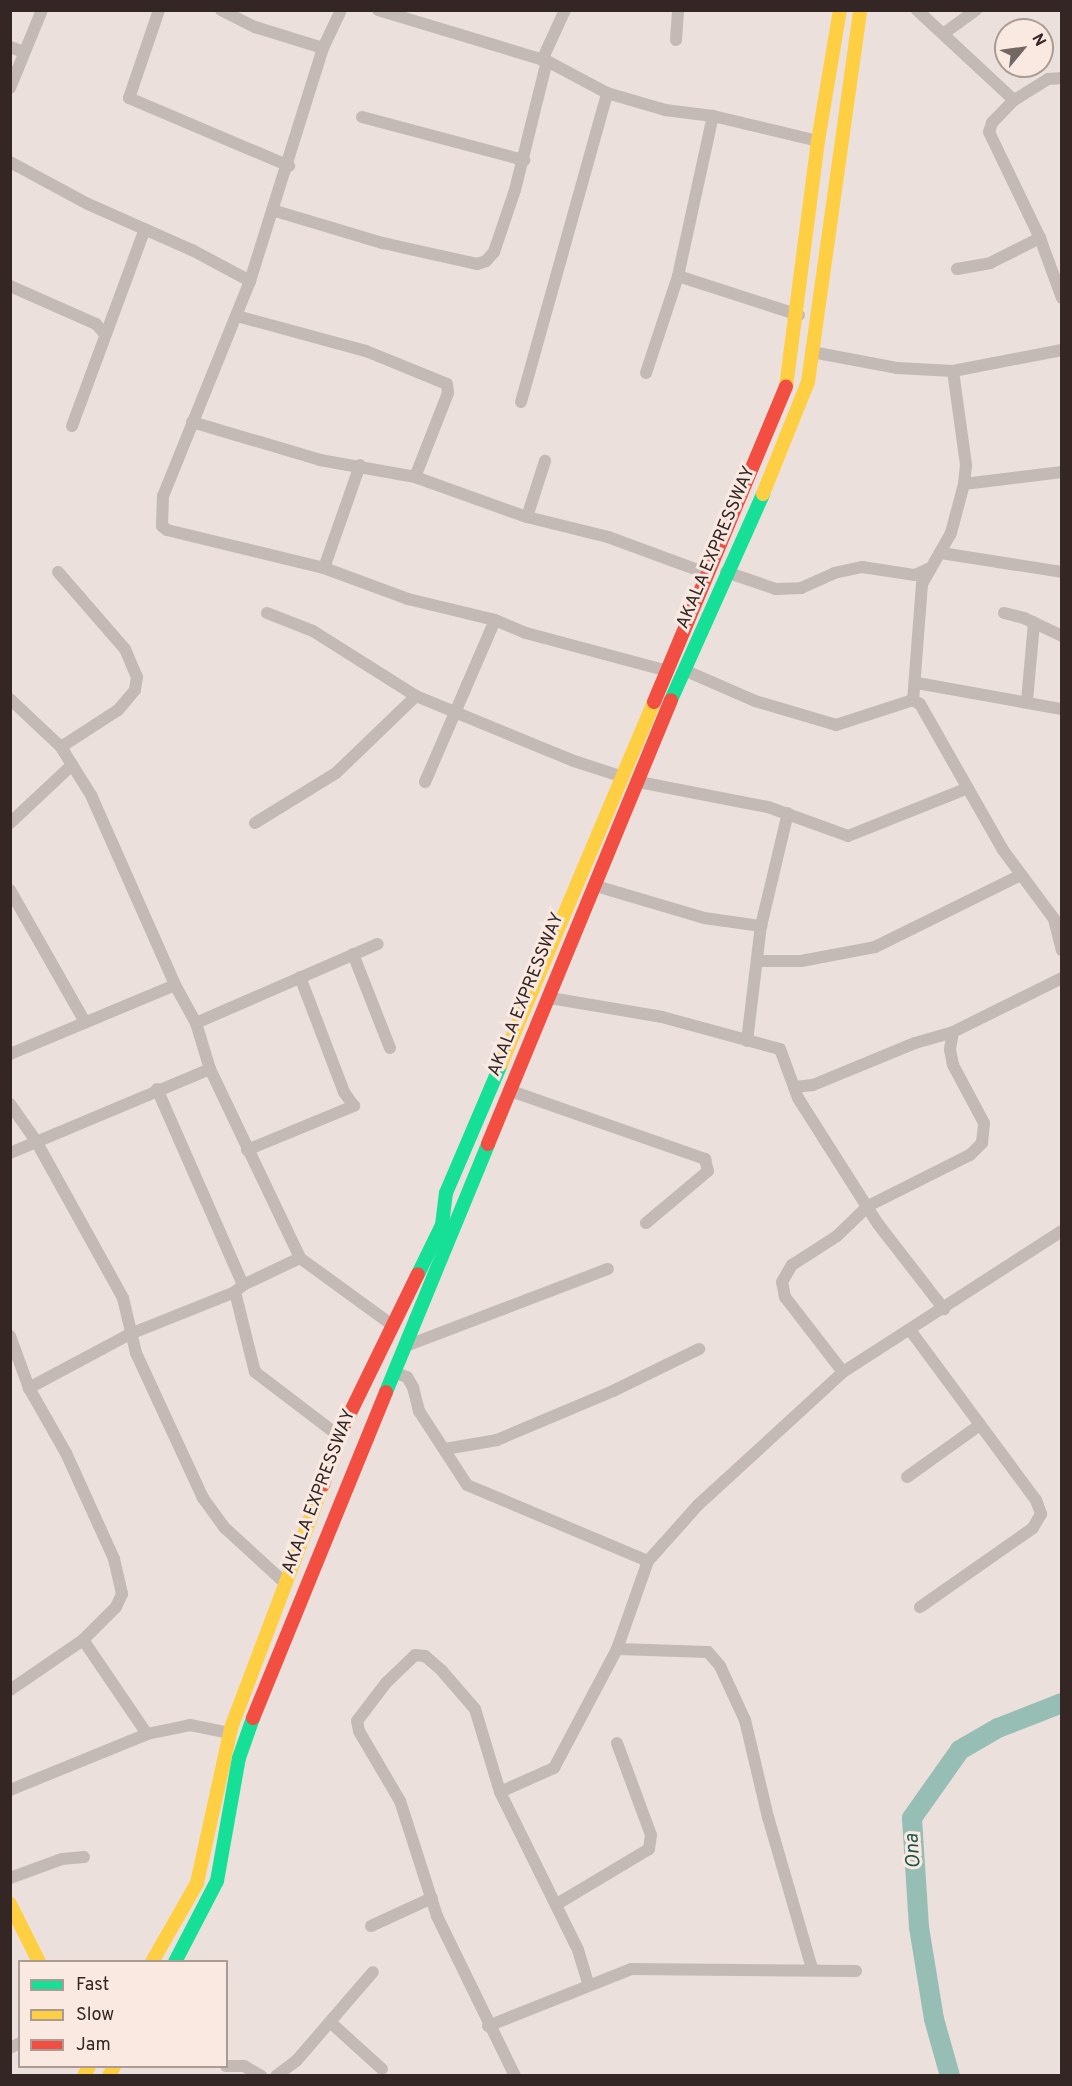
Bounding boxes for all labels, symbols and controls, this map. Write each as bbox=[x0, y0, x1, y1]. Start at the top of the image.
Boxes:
north arrow bbox=[994, 18, 1054, 78]
text: N bbox=[1026, 30, 1050, 50]
street label: AKALA EXPRESSWAY bbox=[673, 463, 761, 633]
street label: AKALA EXPRESSWAY bbox=[484, 910, 570, 1080]
street label: AKALA EXPRESSWAY bbox=[278, 1406, 362, 1578]
water label: Ona bbox=[901, 1833, 927, 1869]
legend bbox=[18, 1960, 228, 2068]
text: Fast bbox=[76, 1974, 109, 1997]
text: Slow bbox=[76, 2004, 114, 2027]
text: Jam bbox=[76, 2034, 111, 2057]

